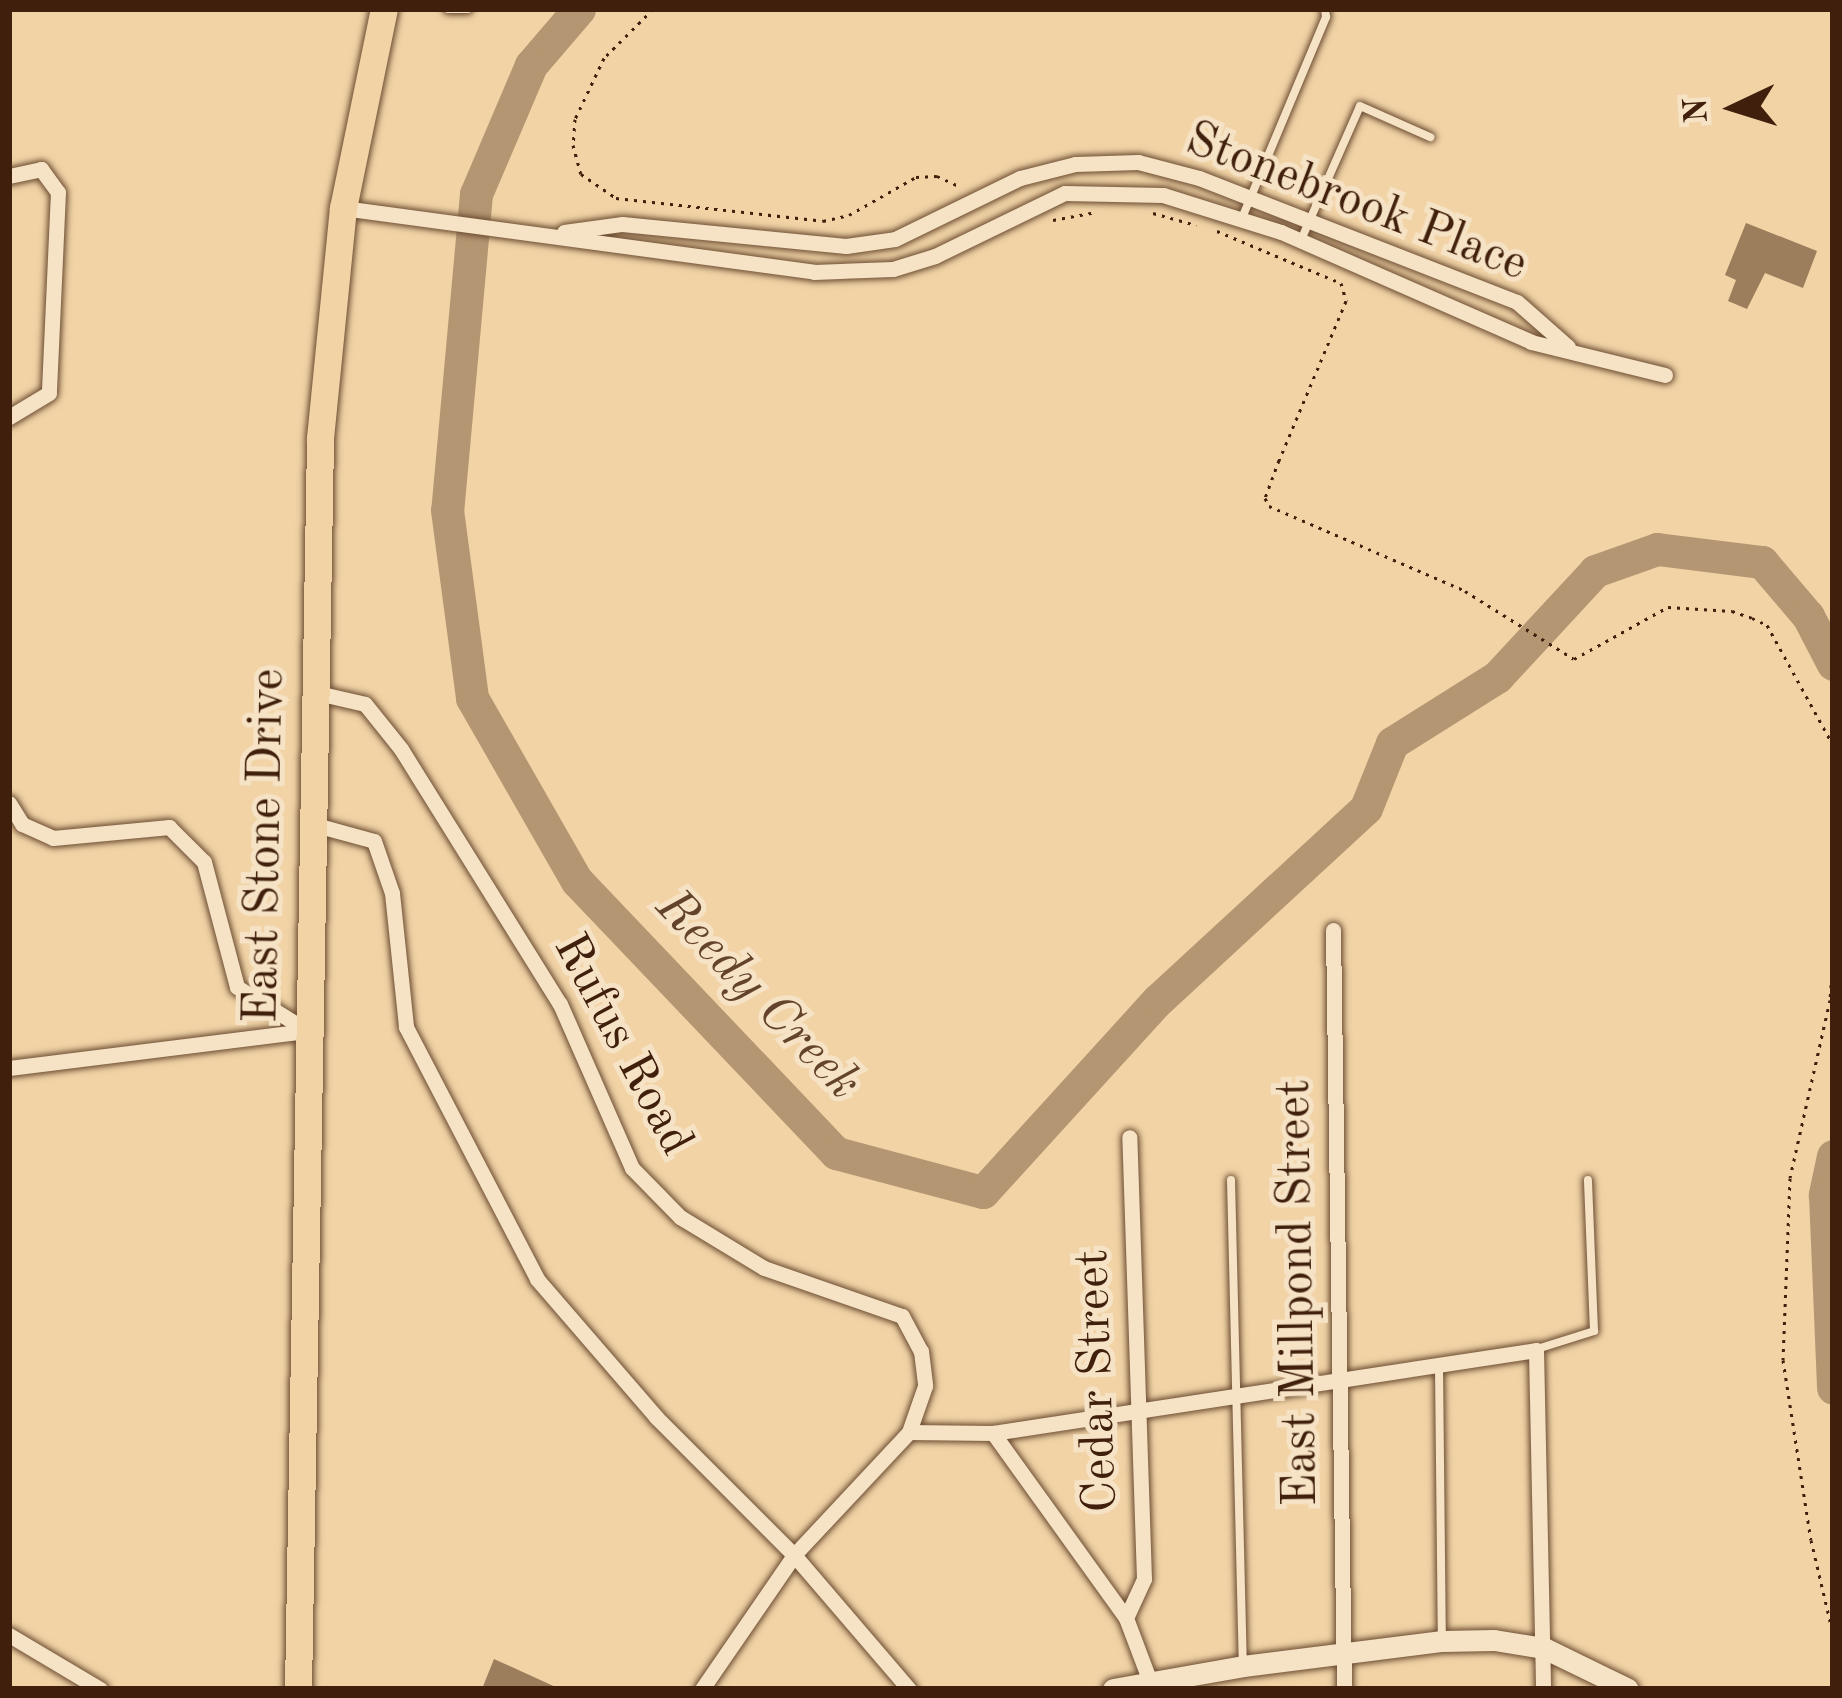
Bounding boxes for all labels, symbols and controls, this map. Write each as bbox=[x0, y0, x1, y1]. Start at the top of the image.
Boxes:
north arrow bbox=[1674, 48, 1794, 168]
text: N bbox=[1680, 97, 1715, 124]
street label: Stonebrook Place bbox=[1177, 111, 1535, 295]
street label: East Stone Drive bbox=[234, 668, 298, 1024]
water label: Reedy Creek bbox=[642, 878, 872, 1114]
street label: Rufus Road bbox=[540, 924, 704, 1166]
street label: East Millpond Street bbox=[1266, 1079, 1332, 1507]
street label: Cedar Street bbox=[1065, 1248, 1131, 1514]

